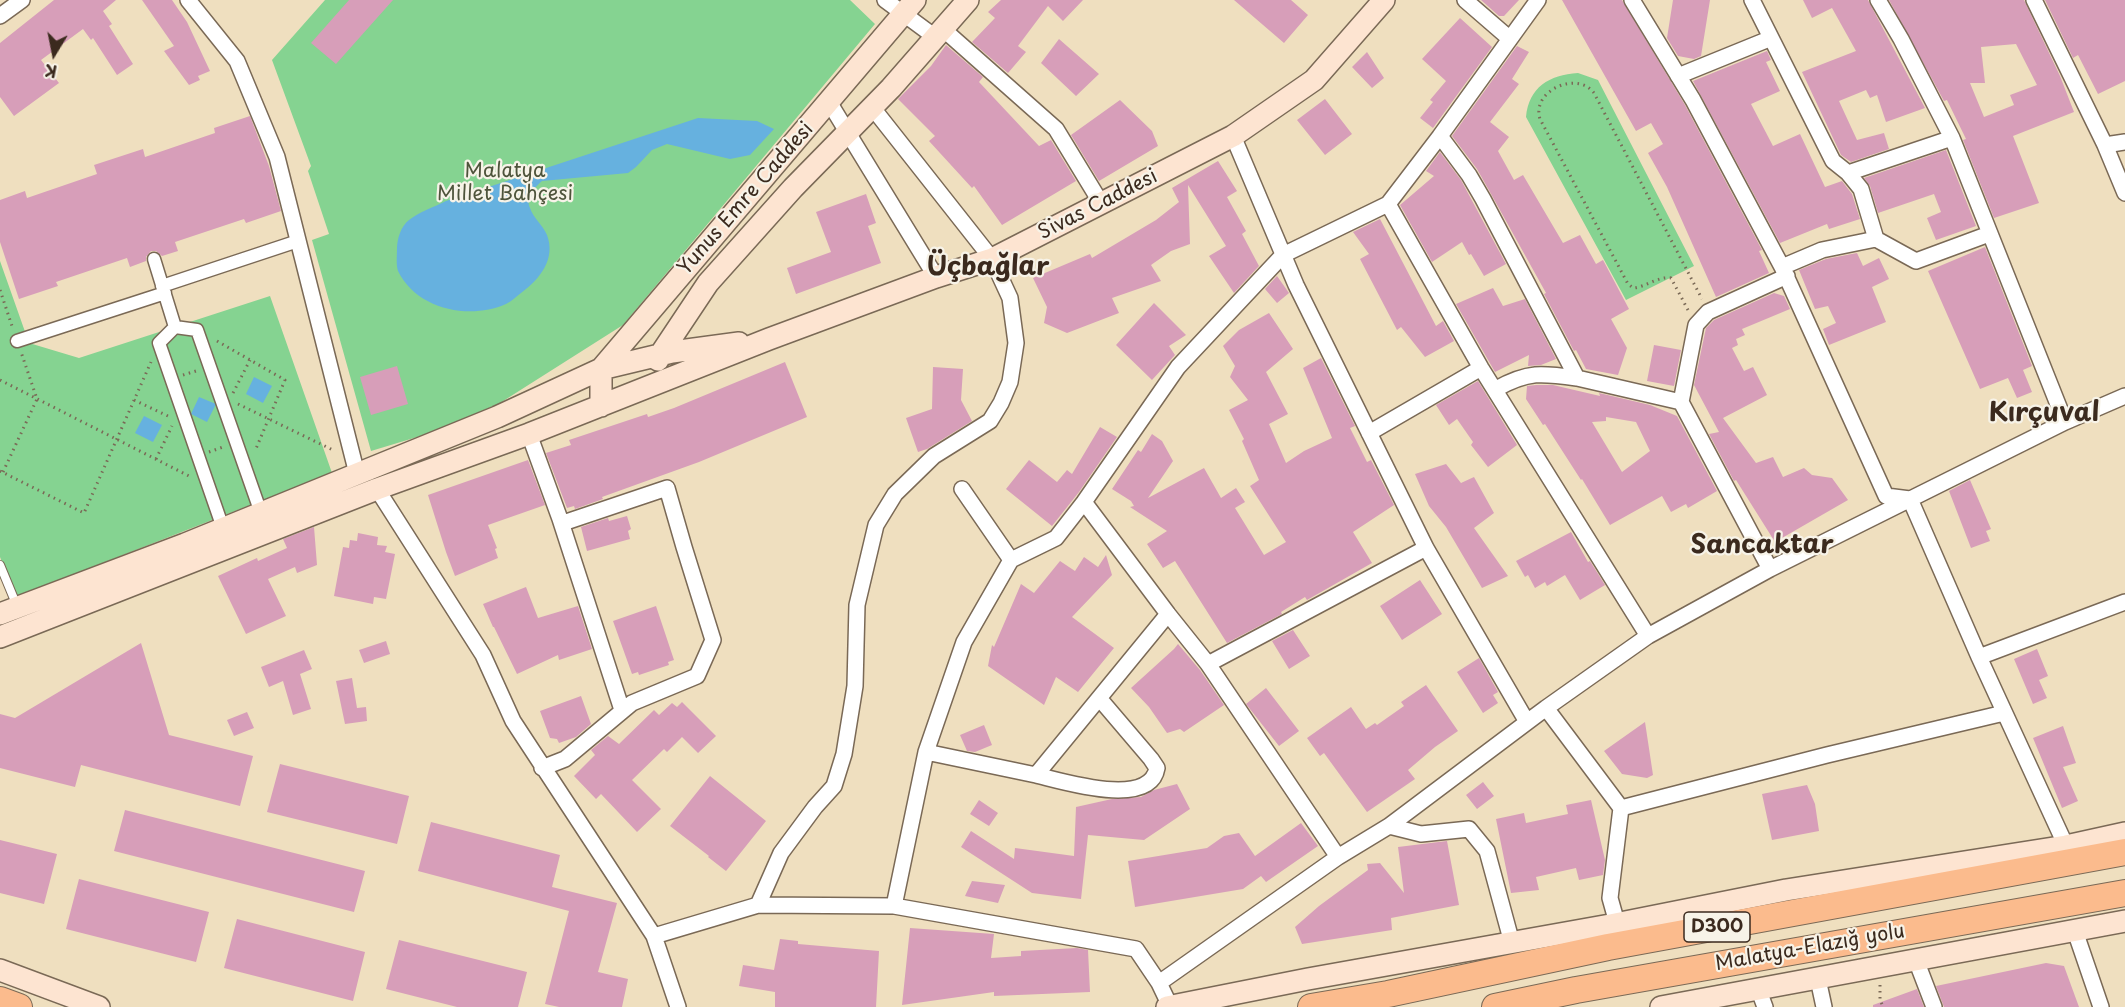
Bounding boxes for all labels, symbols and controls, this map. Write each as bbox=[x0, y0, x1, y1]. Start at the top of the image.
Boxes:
north arrow bbox=[24, 24, 84, 84]
text: K bbox=[43, 59, 59, 85]
street label: Yunus Emre Caddesi bbox=[673, 118, 819, 280]
park label: Malatya Millet Bahçesi bbox=[437, 159, 573, 206]
street label: Sivas Caddesi bbox=[1034, 165, 1162, 245]
district label: Üçbağlar bbox=[927, 252, 1049, 284]
district label: Kırçuval bbox=[1989, 398, 2099, 430]
district label: Sancaktar bbox=[1690, 530, 1834, 562]
road number: D300 bbox=[1684, 912, 1750, 942]
street label: Malatya-Elazığ yolu bbox=[1713, 920, 1907, 976]

